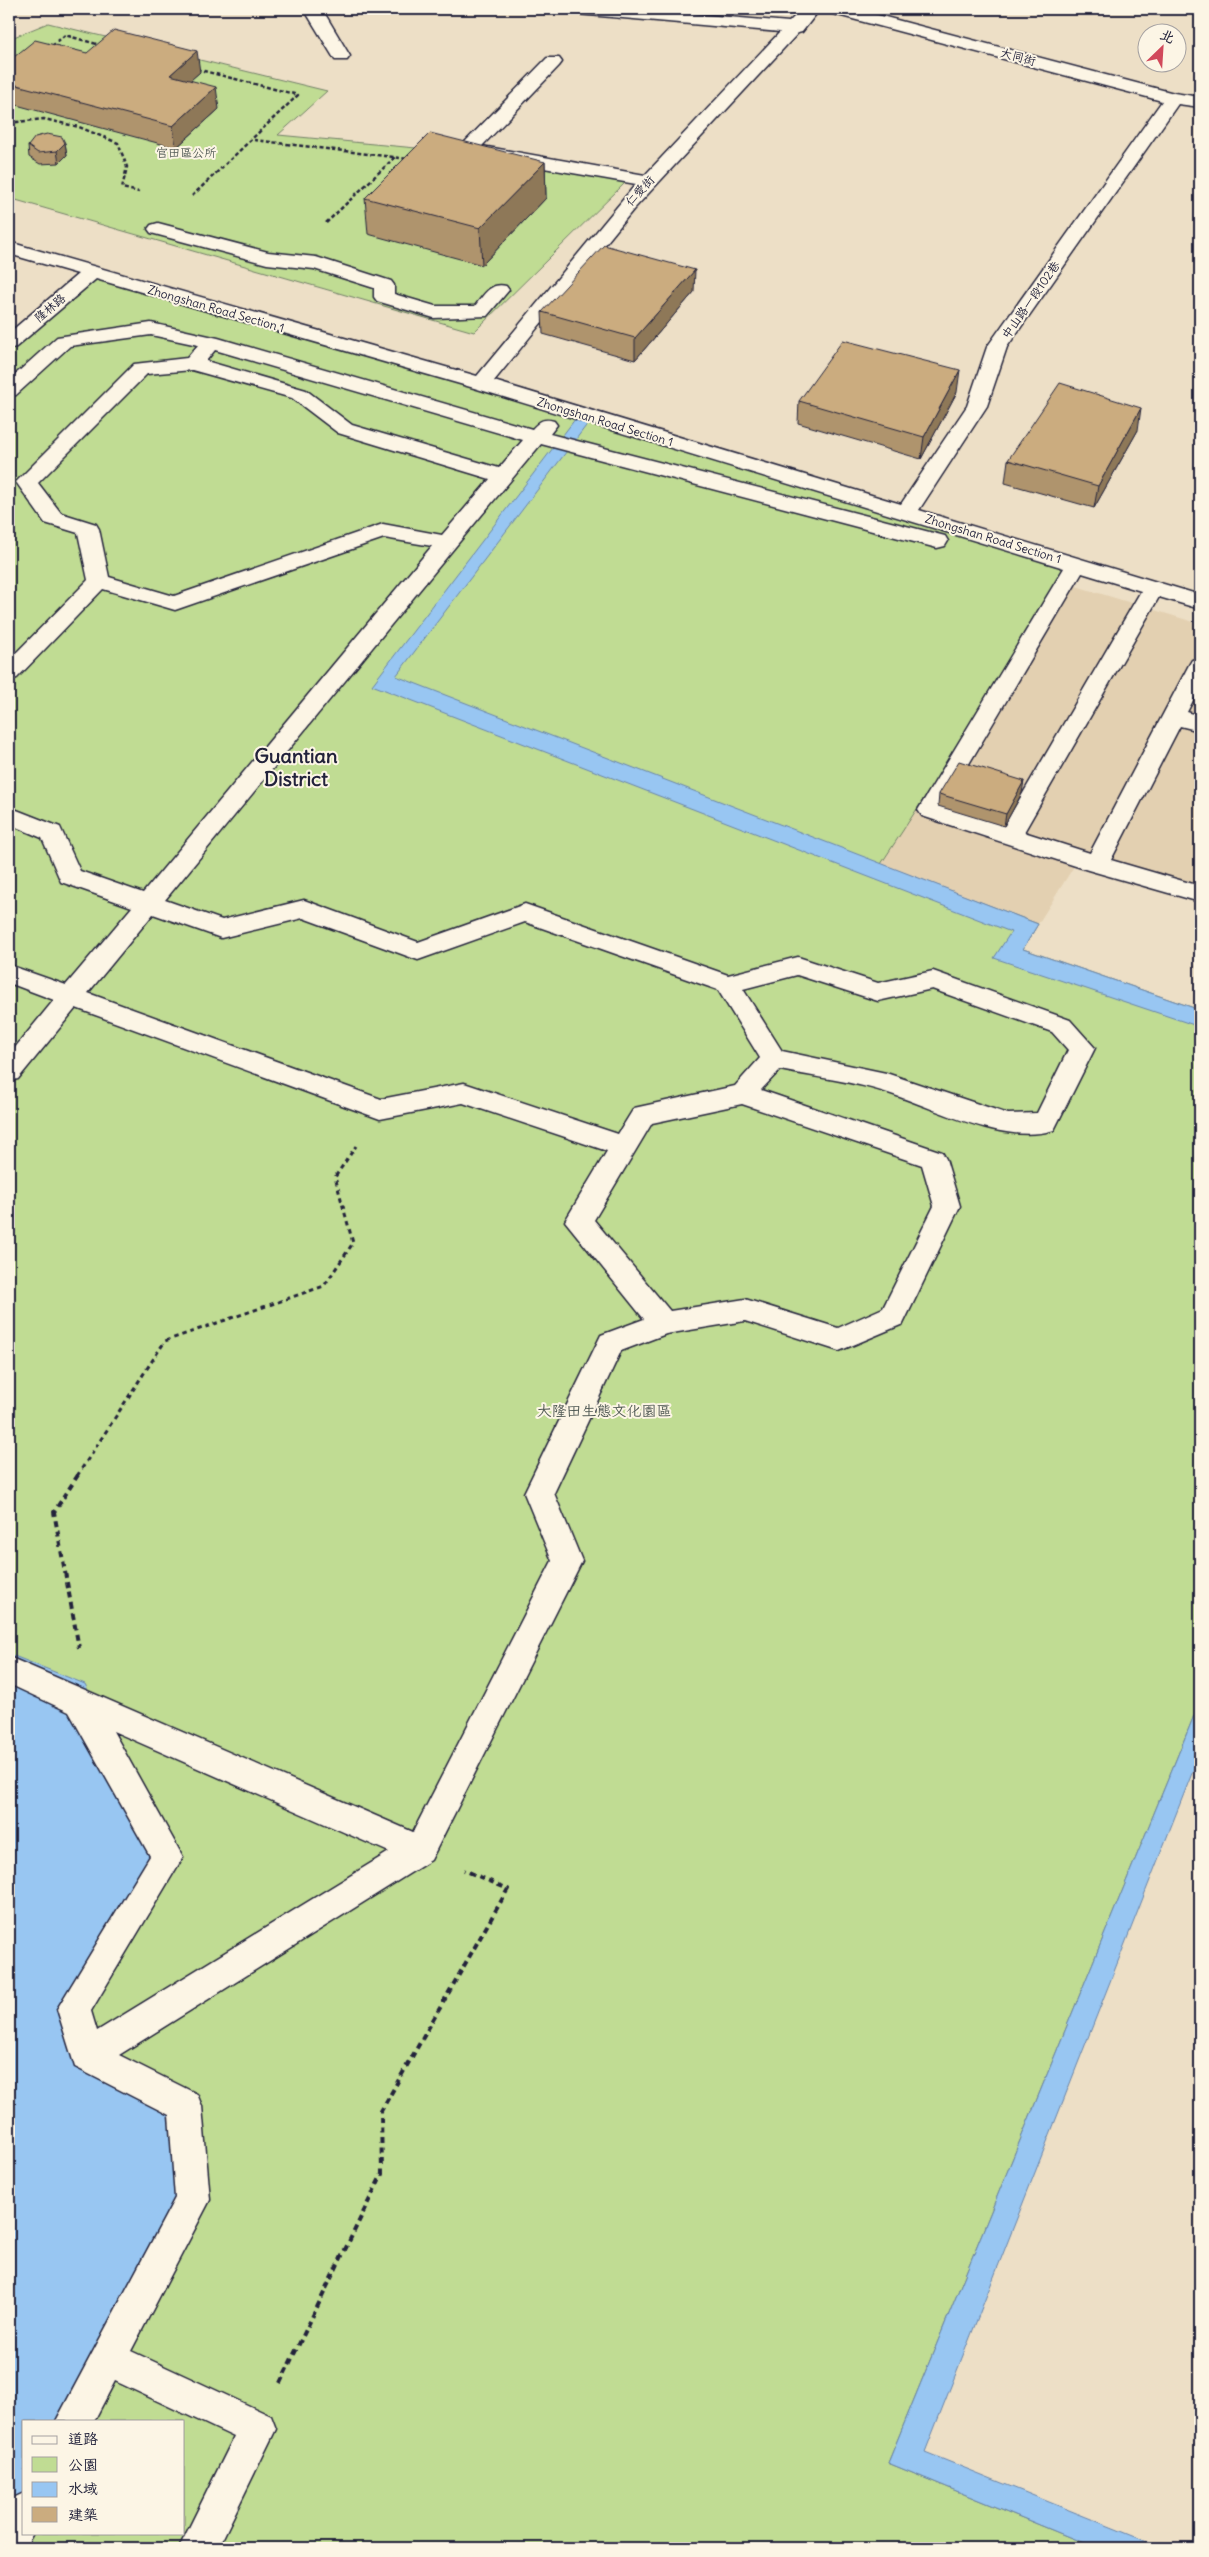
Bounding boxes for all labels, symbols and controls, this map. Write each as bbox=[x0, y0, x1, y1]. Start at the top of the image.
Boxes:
north arrow bbox=[1136, 22, 1186, 72]
text: 北 bbox=[1157, 25, 1178, 47]
street label: 大同街 bbox=[999, 45, 1037, 68]
park label: 官田區公所 bbox=[156, 145, 217, 160]
street label: 仁愛街 bbox=[622, 172, 657, 209]
street label: 中山路一段102巷 bbox=[998, 258, 1063, 341]
street label: Zhongshan Road Section 1 bbox=[146, 282, 286, 335]
street label: 隆林路 bbox=[31, 290, 68, 325]
street label: Zhongshan Road Section 1 bbox=[535, 394, 675, 449]
street label: Zhongshan Road Section 1 bbox=[923, 511, 1063, 566]
district label: Guantian District bbox=[254, 743, 338, 791]
park label: 大隆田生態文化園區 bbox=[536, 1401, 672, 1420]
legend bbox=[22, 2420, 185, 2534]
text: 道路 bbox=[68, 2429, 98, 2448]
text: 公園 bbox=[68, 2455, 98, 2474]
text: 水域 bbox=[68, 2479, 98, 2498]
text: 建築 bbox=[68, 2505, 98, 2524]

